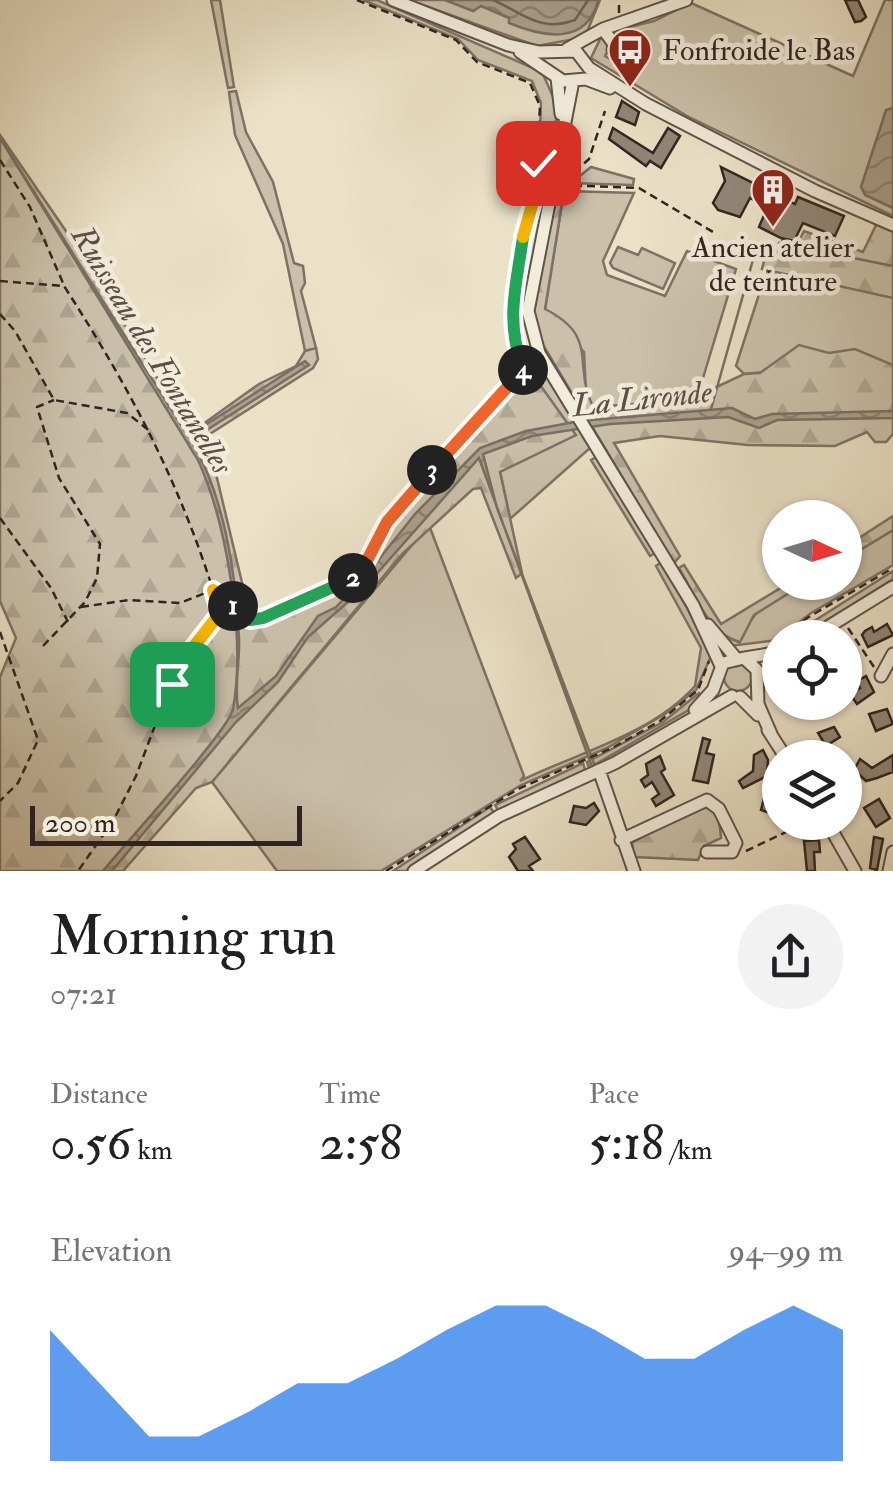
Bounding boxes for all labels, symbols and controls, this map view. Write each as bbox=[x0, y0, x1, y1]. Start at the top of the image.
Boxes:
bus stop icon: Fonfroide le Bas bbox=[607, 27, 653, 88]
place label: Fonfroide le Bas bbox=[662, 32, 855, 69]
pin bbox=[496, 121, 581, 206]
icon: check bbox=[511, 136, 566, 191]
building icon: Ancien atelier de teinture bbox=[750, 167, 796, 228]
water label: Ruisseau des Fontanelles bbox=[62, 218, 242, 482]
place label: Ancien atelier de teinture bbox=[691, 229, 854, 300]
pin: 4 bbox=[498, 345, 548, 395]
text: 4 bbox=[515, 352, 531, 387]
water label: La Lironde bbox=[568, 372, 714, 426]
pin: 3 bbox=[407, 445, 457, 495]
text: 3 bbox=[427, 452, 437, 487]
north arrow bbox=[762, 500, 862, 600]
map controls bbox=[762, 500, 862, 840]
pin: 2 bbox=[328, 553, 378, 603]
text: 2 bbox=[346, 560, 360, 595]
pin: 1 bbox=[208, 581, 258, 631]
text: 1 bbox=[228, 588, 238, 623]
button: locate bbox=[762, 620, 862, 720]
pin bbox=[130, 642, 215, 727]
icon: arrive bbox=[145, 657, 200, 712]
button: layers bbox=[762, 740, 862, 840]
scale bar bbox=[30, 801, 302, 846]
text: 200 m bbox=[45, 806, 116, 841]
text: Morning run bbox=[50, 902, 336, 971]
button: share bbox=[738, 904, 843, 1009]
text: 07:21 bbox=[50, 974, 117, 1014]
text: Distance bbox=[50, 1077, 148, 1112]
text: Time bbox=[319, 1077, 381, 1112]
text: Pace bbox=[589, 1077, 639, 1112]
text: 0.56 bbox=[50, 1112, 132, 1175]
text: 2:58 bbox=[319, 1112, 402, 1175]
text: 5:18 bbox=[589, 1112, 664, 1175]
text: km bbox=[132, 1133, 173, 1168]
text: /km bbox=[664, 1133, 713, 1168]
text: Elevation bbox=[50, 1231, 172, 1271]
text: 94–99 m bbox=[729, 1231, 843, 1271]

